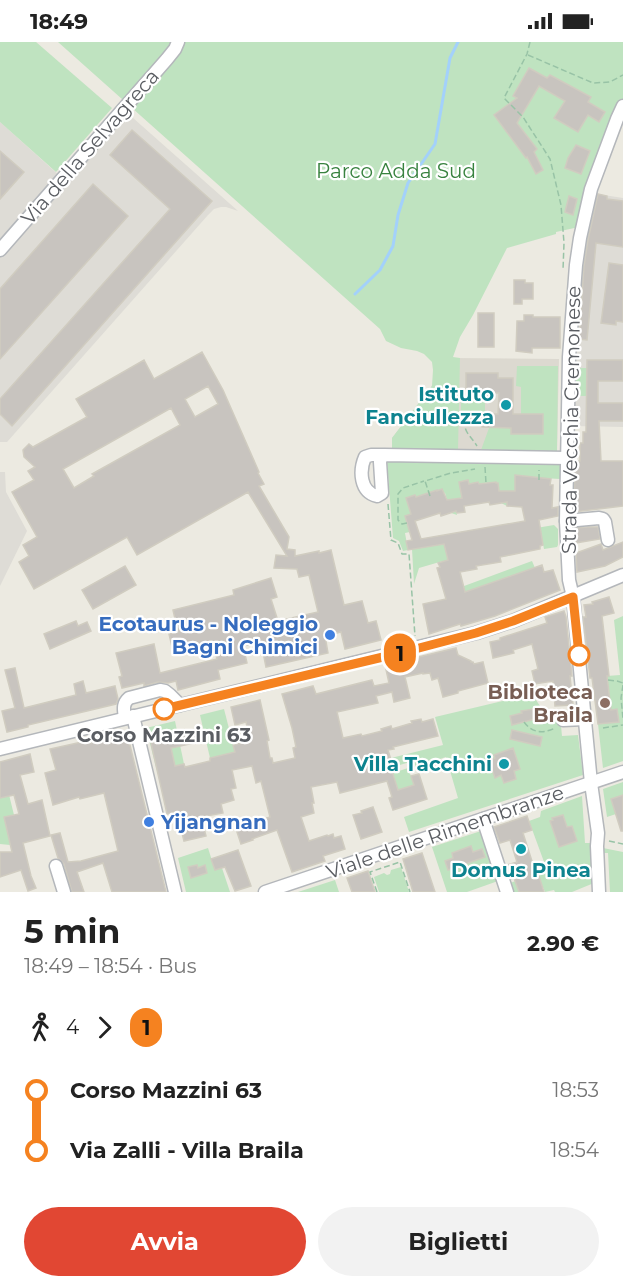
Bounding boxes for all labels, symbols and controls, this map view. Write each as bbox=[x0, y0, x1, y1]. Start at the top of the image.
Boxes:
text: 18:49 bbox=[30, 8, 88, 35]
street label: Via della Selvagreca bbox=[16, 64, 164, 230]
park label: Parco Adda Sud bbox=[316, 159, 476, 183]
street label: Strada Vecchia Cremonese bbox=[557, 286, 585, 554]
place label: Istituto Fanciullezza bbox=[365, 382, 494, 429]
marker: Istituto Fanciullezza bbox=[499, 398, 513, 412]
place label: Ecotaurus - Noleggio Bagni Chimici bbox=[98, 612, 318, 659]
marker: Ecotaurus - Noleggio Bagni Chimici bbox=[323, 628, 337, 642]
line badge: 1 bbox=[380, 634, 420, 672]
text: 1 bbox=[396, 641, 404, 666]
unlabelled marker bbox=[568, 644, 590, 666]
place label: Biblioteca Braila bbox=[488, 680, 593, 727]
marker: Biblioteca Braila bbox=[598, 696, 612, 710]
marker: Corso Mazzini 63 bbox=[153, 698, 175, 720]
place label: Corso Mazzini 63 bbox=[77, 723, 251, 747]
place label: Villa Tacchini bbox=[353, 752, 492, 776]
marker: Villa Tacchini bbox=[497, 757, 511, 771]
street label: Viale delle Rimembranze bbox=[323, 780, 567, 884]
place label: Yijangnan bbox=[160, 810, 267, 834]
marker: Yijangnan bbox=[142, 815, 156, 829]
marker: Domus Pinea bbox=[514, 842, 528, 856]
place label: Domus Pinea bbox=[451, 858, 591, 882]
text: 5 min bbox=[24, 911, 120, 951]
text: 2.90 € bbox=[527, 930, 599, 957]
text: 18:49 – 18:54 · Bus bbox=[24, 954, 197, 978]
icon: walk bbox=[24, 1011, 57, 1044]
icon: forward bbox=[88, 1011, 121, 1044]
text: 4 bbox=[66, 1015, 79, 1039]
text: 1 bbox=[142, 1015, 150, 1040]
text: Corso Mazzini 63 bbox=[70, 1077, 262, 1104]
text: 18:53 bbox=[552, 1078, 599, 1102]
text: Via Zalli - Villa Braila bbox=[70, 1137, 304, 1164]
text: 18:54 bbox=[550, 1138, 599, 1162]
button: Avvia bbox=[24, 1207, 306, 1276]
button: Biglietti bbox=[318, 1207, 599, 1276]

